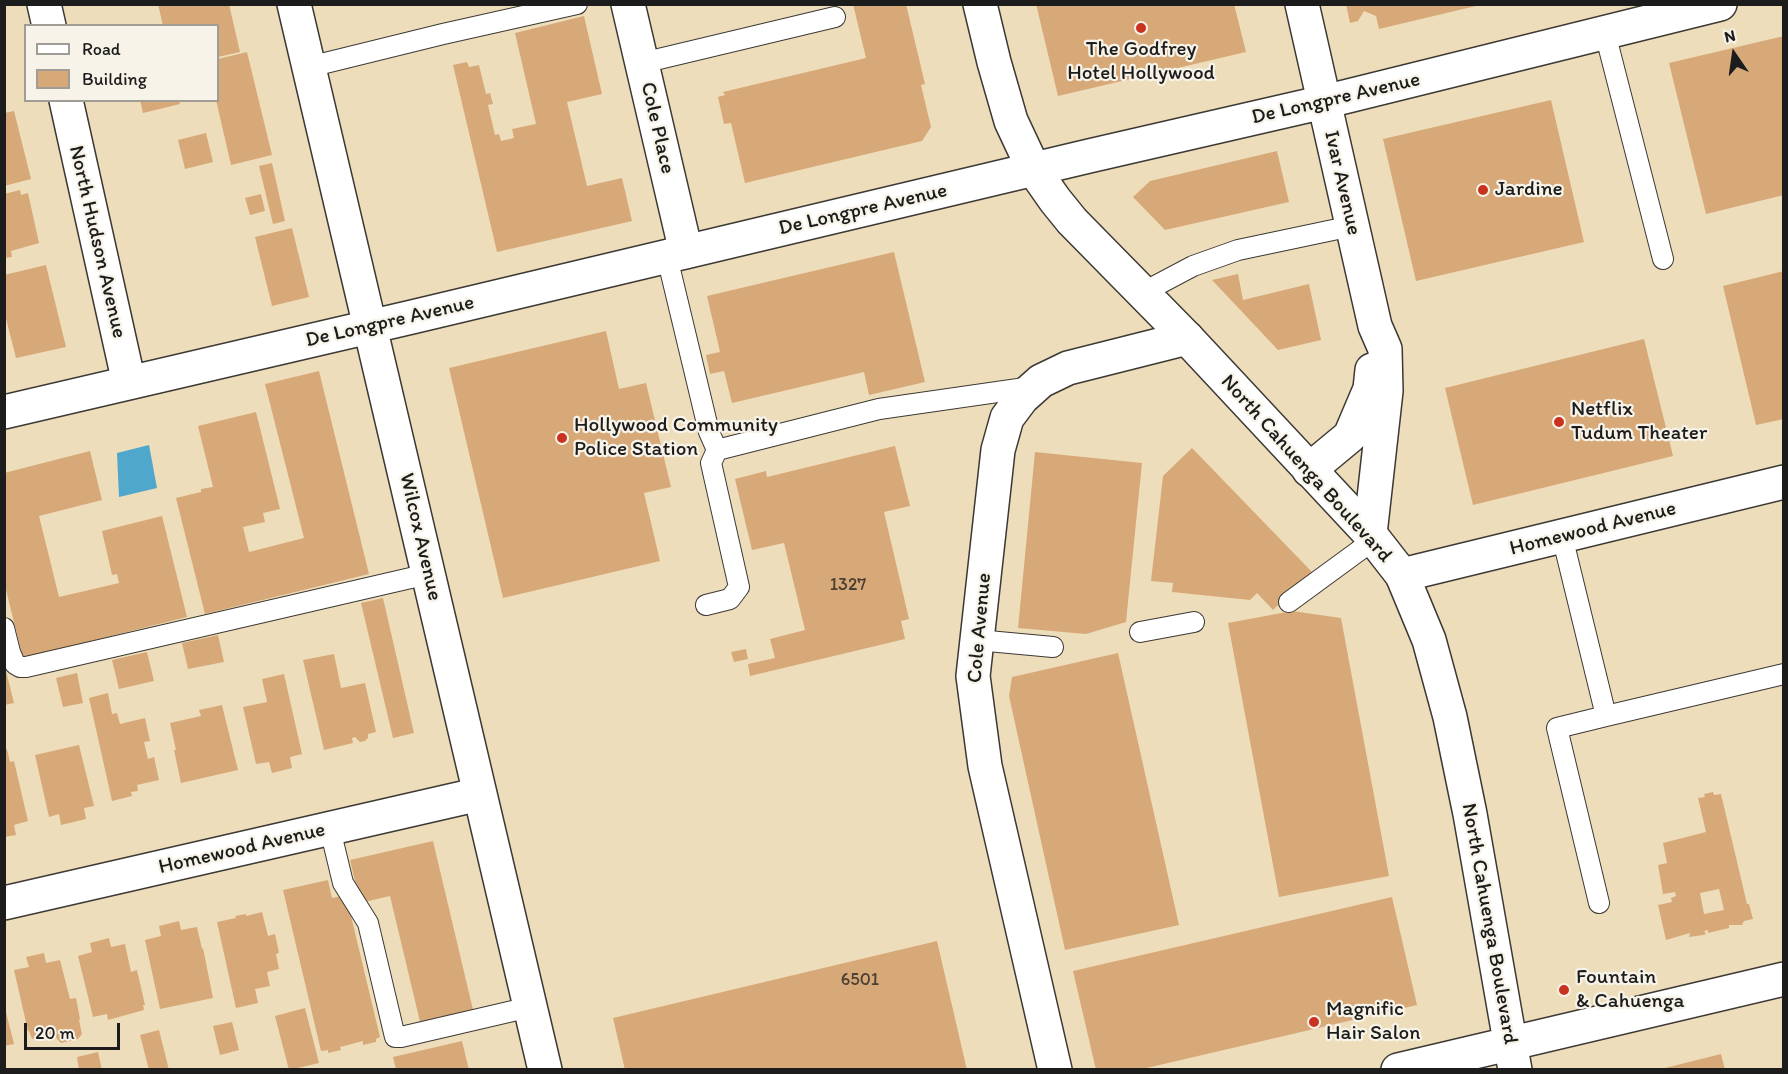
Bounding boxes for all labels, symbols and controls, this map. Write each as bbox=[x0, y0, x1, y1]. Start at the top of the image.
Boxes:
marker: The Godfrey Hotel Hollywood bbox=[1134, 21, 1148, 35]
legend bbox=[24, 24, 219, 102]
north arrow bbox=[1704, 24, 1764, 84]
text: N bbox=[1722, 26, 1737, 46]
place label: The Godfrey Hotel Hollywood bbox=[1067, 37, 1215, 87]
text: Road bbox=[82, 38, 121, 60]
street label: De Longpre Avenue bbox=[1249, 67, 1423, 131]
text: Building bbox=[82, 68, 147, 90]
street label: Cole Place bbox=[634, 80, 680, 176]
street label: Ivar Avenue bbox=[1318, 128, 1366, 238]
street label: North Hudson Avenue bbox=[63, 143, 131, 341]
place label: Jardine bbox=[1495, 177, 1563, 203]
street label: De Longpre Avenue bbox=[776, 178, 950, 242]
marker: Jardine bbox=[1476, 183, 1490, 197]
street label: De Longpre Avenue bbox=[303, 290, 477, 354]
street label: North Cahuenga Boulevard bbox=[1215, 370, 1397, 568]
place label: Netflix Tudum Theater bbox=[1571, 397, 1707, 447]
place label: Hollywood Community Police Station bbox=[574, 413, 778, 463]
marker: Netflix Tudum Theater bbox=[1552, 415, 1566, 429]
marker: Hollywood Community Police Station bbox=[555, 431, 569, 445]
street label: Wilcox Avenue bbox=[393, 471, 447, 603]
street label: Homewood Avenue bbox=[1507, 496, 1679, 562]
street label: Cole Avenue bbox=[963, 572, 997, 684]
house number: 1327 bbox=[830, 574, 866, 596]
street label: North Cahuenga Boulevard bbox=[1455, 801, 1523, 1047]
street label: Homewood Avenue bbox=[156, 818, 328, 880]
place label: Fountain & Cahuenga bbox=[1576, 965, 1685, 1015]
house number: 6501 bbox=[841, 969, 879, 991]
marker: Fountain & Cahuenga bbox=[1557, 983, 1571, 997]
place label: Magnific Hair Salon bbox=[1326, 997, 1420, 1047]
scale bar bbox=[27, 1011, 123, 1049]
marker: Magnific Hair Salon bbox=[1307, 1015, 1321, 1029]
text: 20 m bbox=[35, 1022, 75, 1044]

